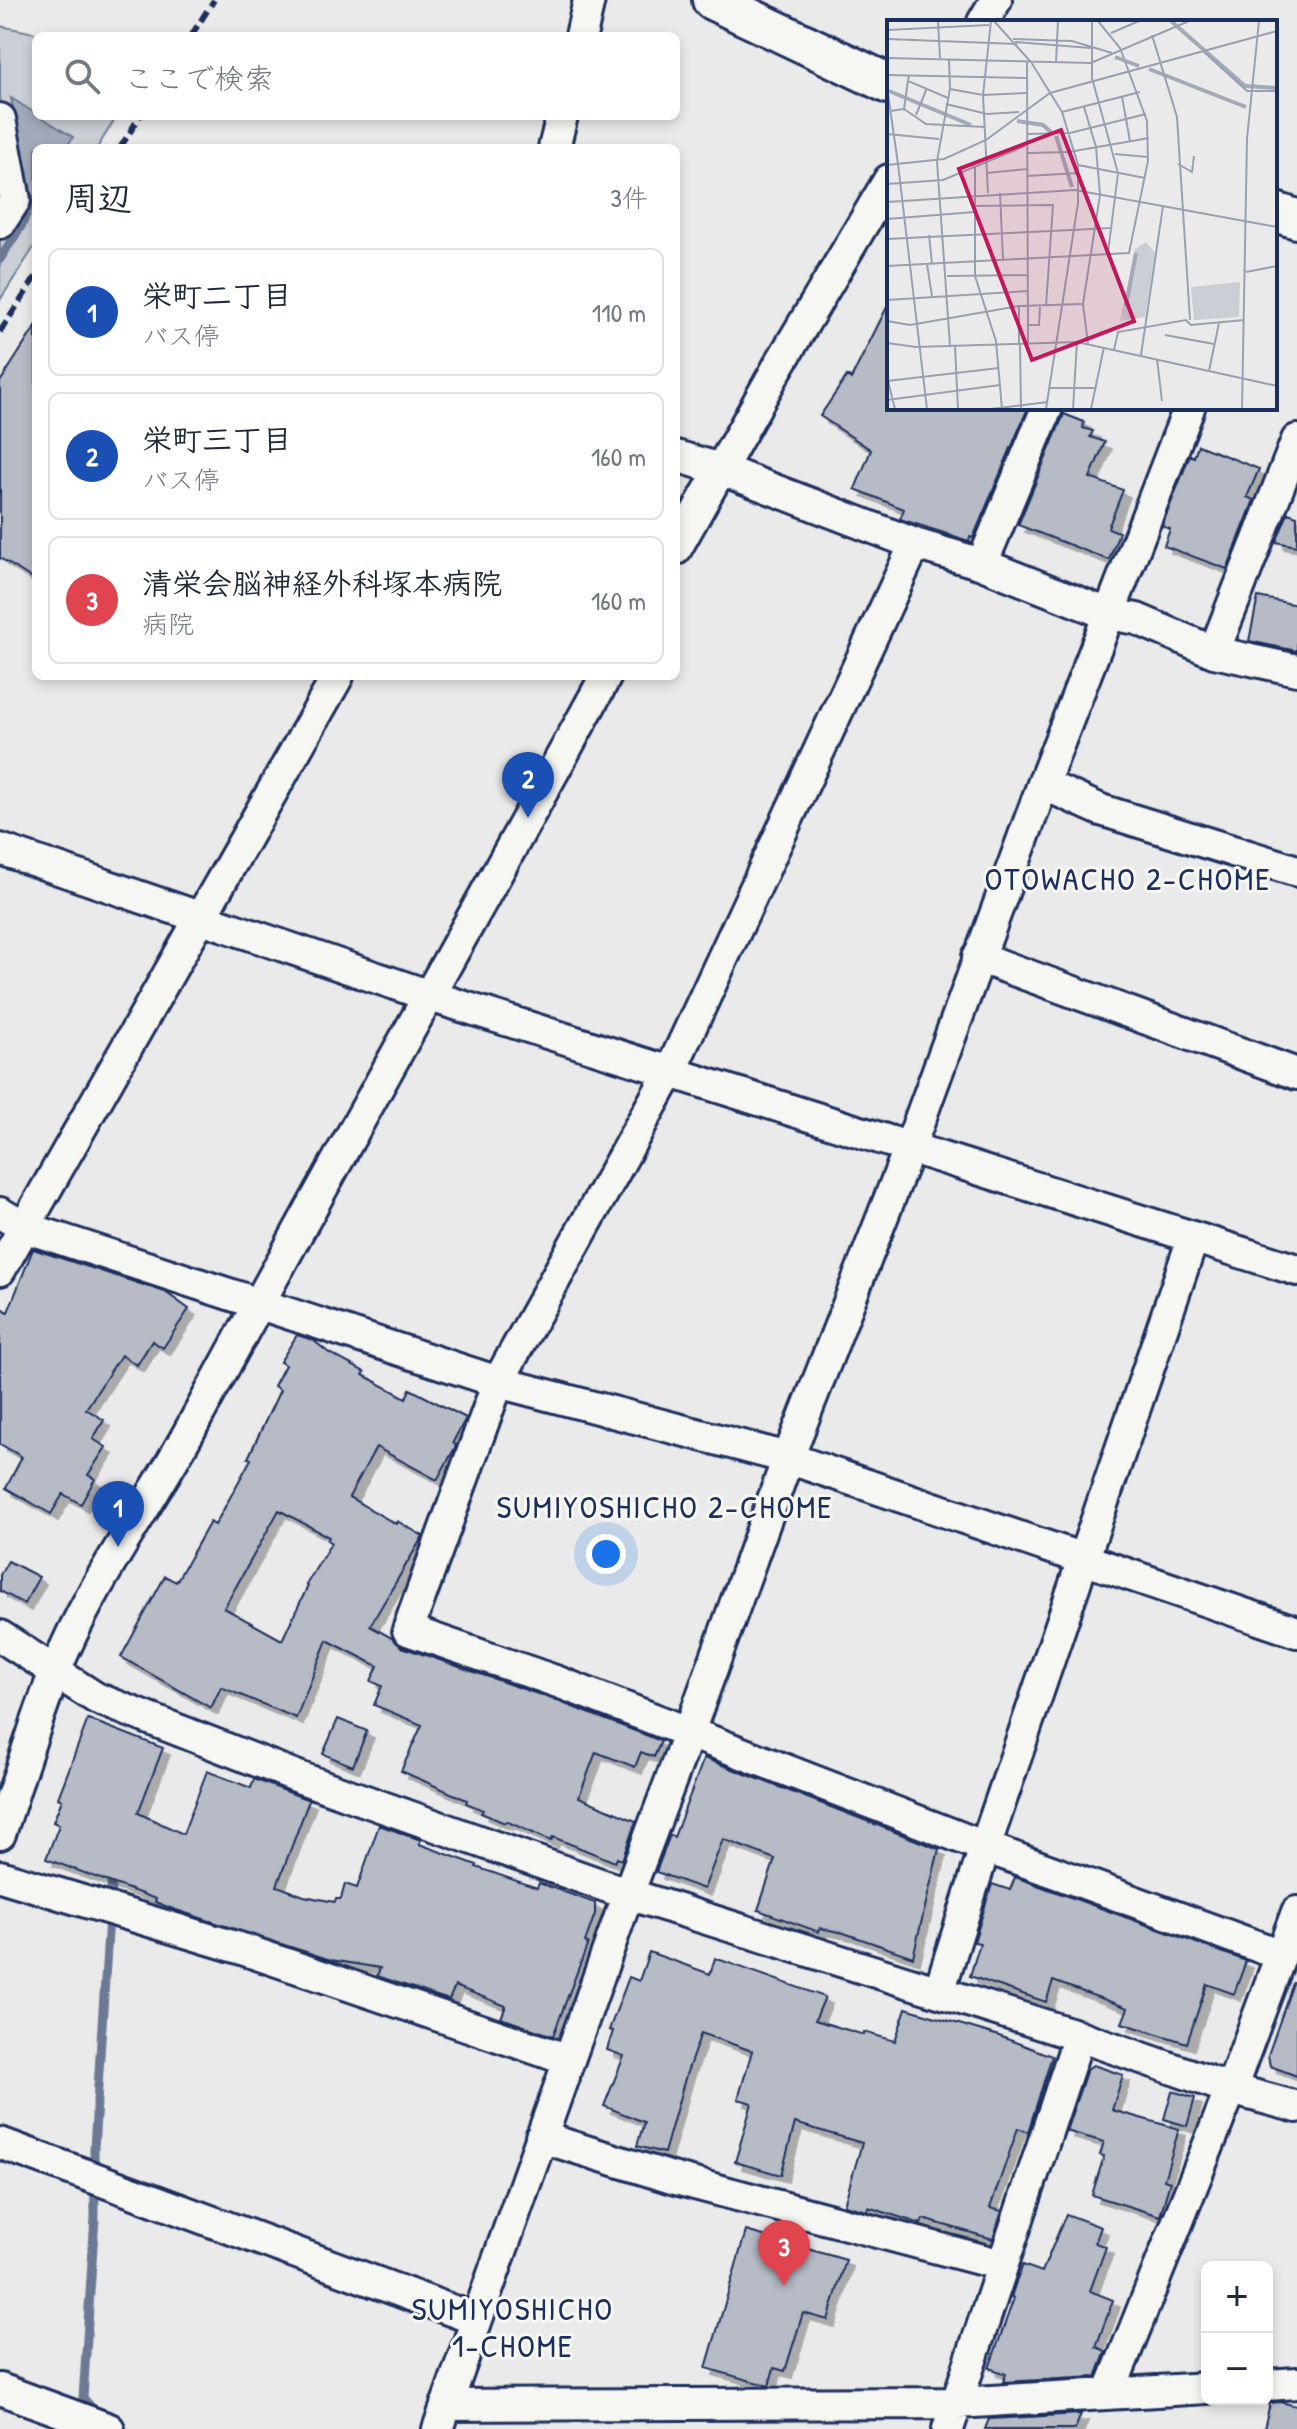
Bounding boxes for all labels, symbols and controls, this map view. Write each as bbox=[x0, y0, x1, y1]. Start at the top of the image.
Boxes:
inset map bbox=[887, 20, 1277, 410]
search box bbox=[32, 32, 680, 120]
icon: search bbox=[60, 54, 104, 98]
text: ここで検索 bbox=[124, 58, 274, 98]
text: 周辺 bbox=[64, 175, 132, 221]
text: 3件 bbox=[610, 180, 648, 215]
text: 栄町二丁目 bbox=[142, 275, 292, 315]
text: 1 bbox=[87, 295, 97, 330]
text: 110 m bbox=[592, 295, 646, 330]
text: バス停 bbox=[142, 318, 220, 353]
text: 栄町三丁目 bbox=[142, 419, 292, 459]
text: 2 bbox=[86, 439, 98, 474]
text: 160 m bbox=[591, 439, 646, 474]
text: バス停 bbox=[142, 462, 220, 497]
text: 清栄会脳神経外科塚本病院 bbox=[142, 563, 502, 603]
text: 3 bbox=[86, 583, 98, 618]
text: 160 m bbox=[591, 583, 646, 618]
text: 病院 bbox=[142, 606, 194, 641]
pin: 2 bbox=[502, 752, 554, 818]
district label: OTOWACHO 2-CHOME bbox=[985, 857, 1271, 900]
pin: 1 bbox=[92, 1481, 144, 1547]
district label: SUMIYOSHICHO 2-CHOME bbox=[496, 1485, 834, 1528]
your location bbox=[586, 1534, 626, 1574]
pin: 3 bbox=[758, 2220, 810, 2286]
map controls bbox=[1201, 2261, 1273, 2405]
button: + bbox=[1201, 2261, 1273, 2333]
district label: SUMIYOSHICHO 1-CHOME bbox=[412, 2287, 614, 2367]
button: − bbox=[1201, 2333, 1273, 2405]

